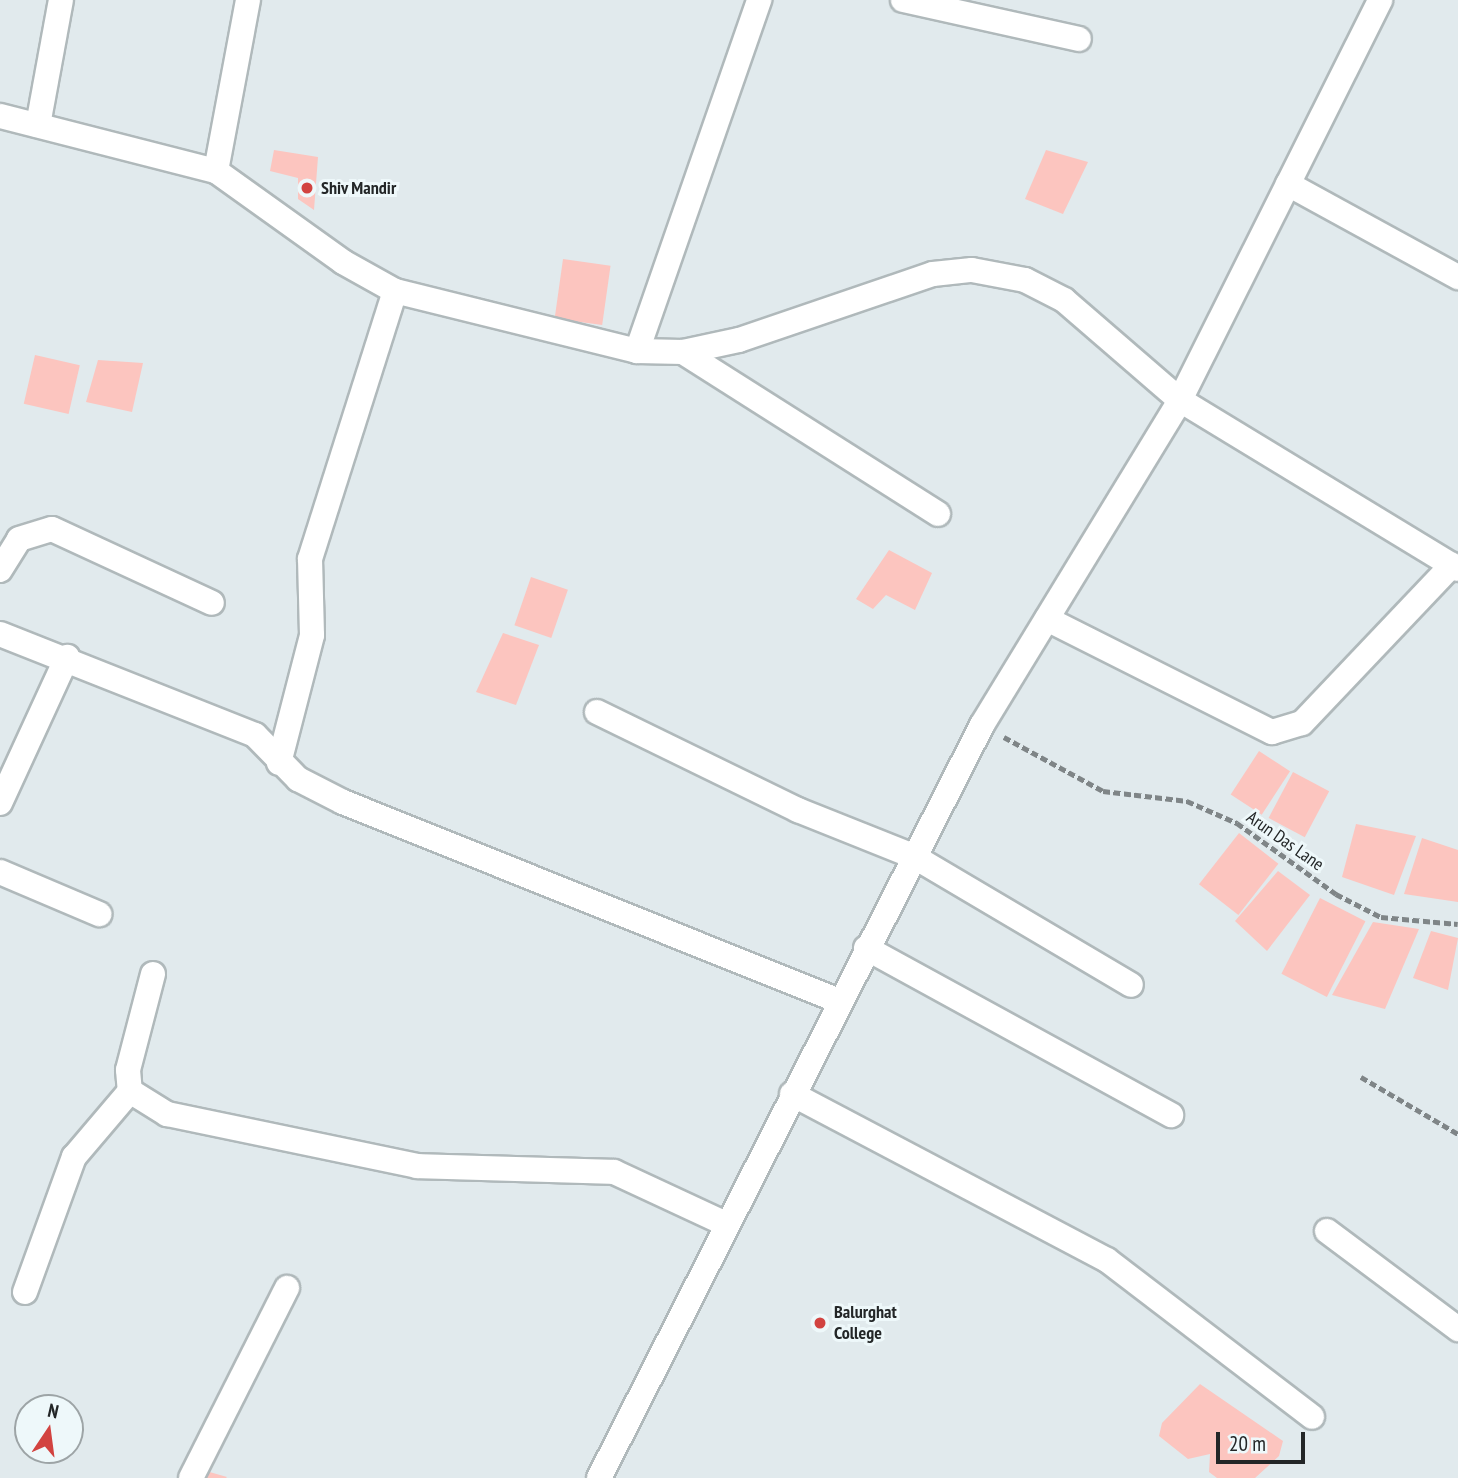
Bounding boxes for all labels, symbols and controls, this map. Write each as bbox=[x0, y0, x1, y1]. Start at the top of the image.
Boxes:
place label: Shiv Mandir bbox=[321, 177, 397, 199]
marker: Shiv Mandir bbox=[299, 180, 315, 196]
street label: Arun Das Lane bbox=[1242, 807, 1328, 875]
place label: Balurghat College bbox=[834, 1302, 897, 1344]
marker: Balurghat College bbox=[812, 1315, 828, 1331]
north arrow bbox=[14, 1394, 84, 1464]
text: N bbox=[46, 1398, 61, 1423]
scale bar bbox=[1220, 1418, 1309, 1462]
text: 20 m bbox=[1229, 1430, 1266, 1457]

